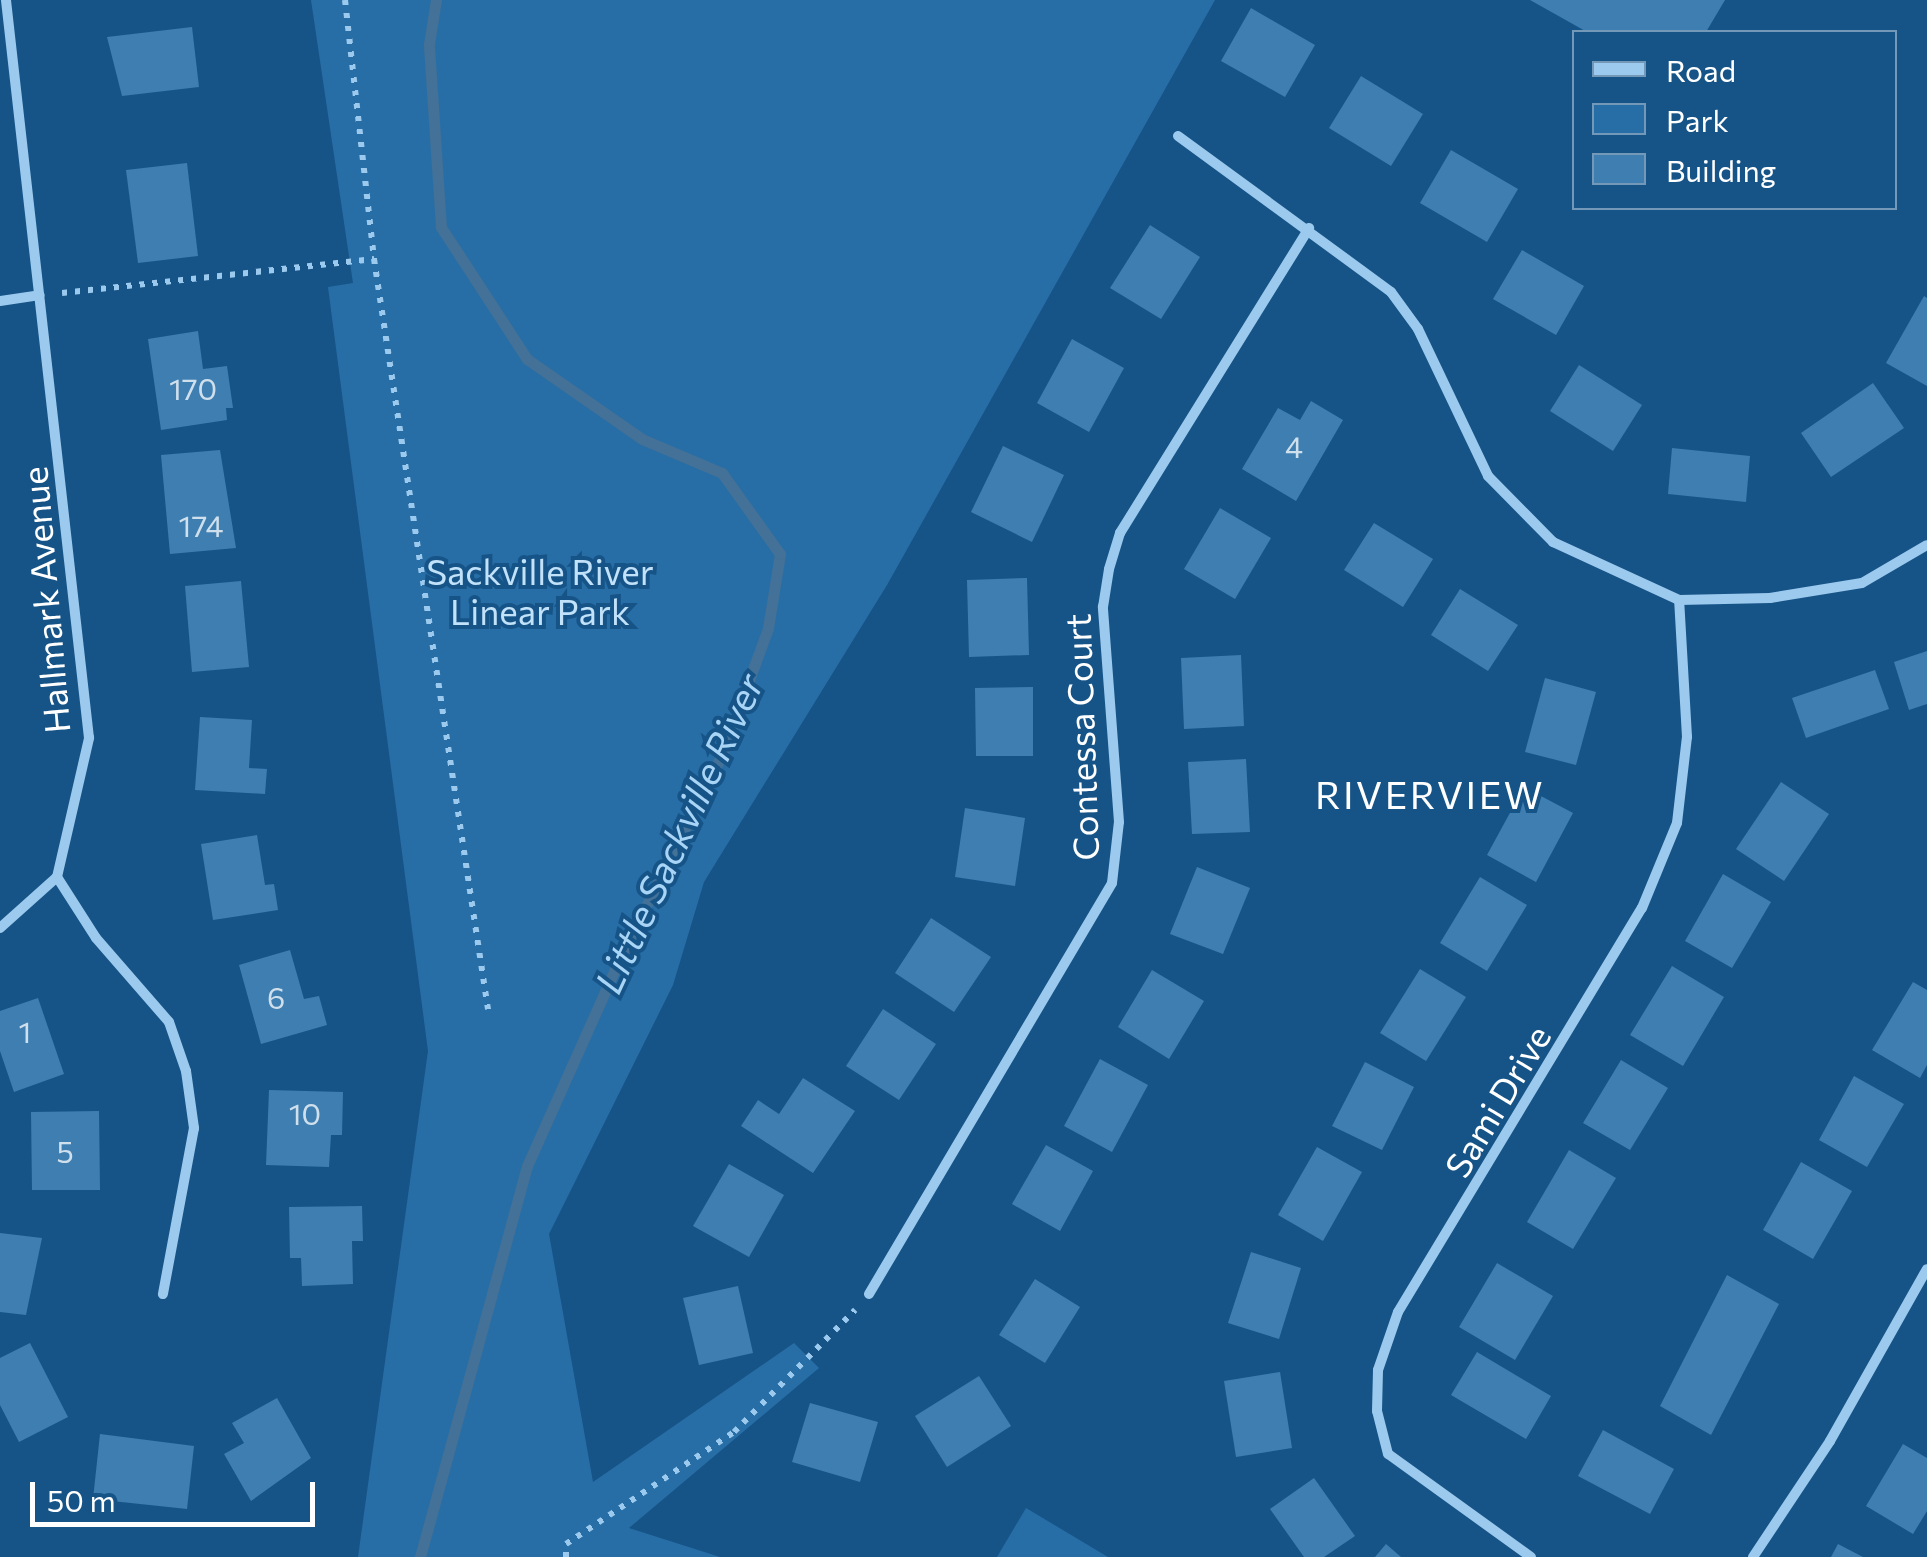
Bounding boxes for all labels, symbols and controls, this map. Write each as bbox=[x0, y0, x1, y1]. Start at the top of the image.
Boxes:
legend bbox=[1572, 30, 1897, 210]
text: Road bbox=[1666, 51, 1736, 88]
text: Park bbox=[1666, 101, 1729, 138]
text: Building bbox=[1666, 151, 1776, 188]
house number: 170 bbox=[169, 370, 217, 406]
house number: 4 bbox=[1285, 428, 1303, 464]
street label: Hallmark Avenue bbox=[12, 465, 78, 735]
house number: 174 bbox=[179, 507, 223, 543]
park label: Sackville River Linear Park bbox=[426, 550, 654, 632]
street label: Contessa Court bbox=[1056, 613, 1106, 861]
water label: Little Sackville River bbox=[584, 666, 772, 1000]
district label: RIVERVIEW bbox=[1315, 771, 1545, 817]
house number: 6 bbox=[267, 979, 285, 1015]
house number: 1 bbox=[19, 1013, 31, 1049]
street label: Sami Drive bbox=[1435, 1017, 1559, 1185]
house number: 10 bbox=[289, 1095, 321, 1131]
house number: 5 bbox=[56, 1133, 74, 1169]
scale bar bbox=[35, 1462, 320, 1524]
text: 50 m bbox=[47, 1481, 116, 1518]

